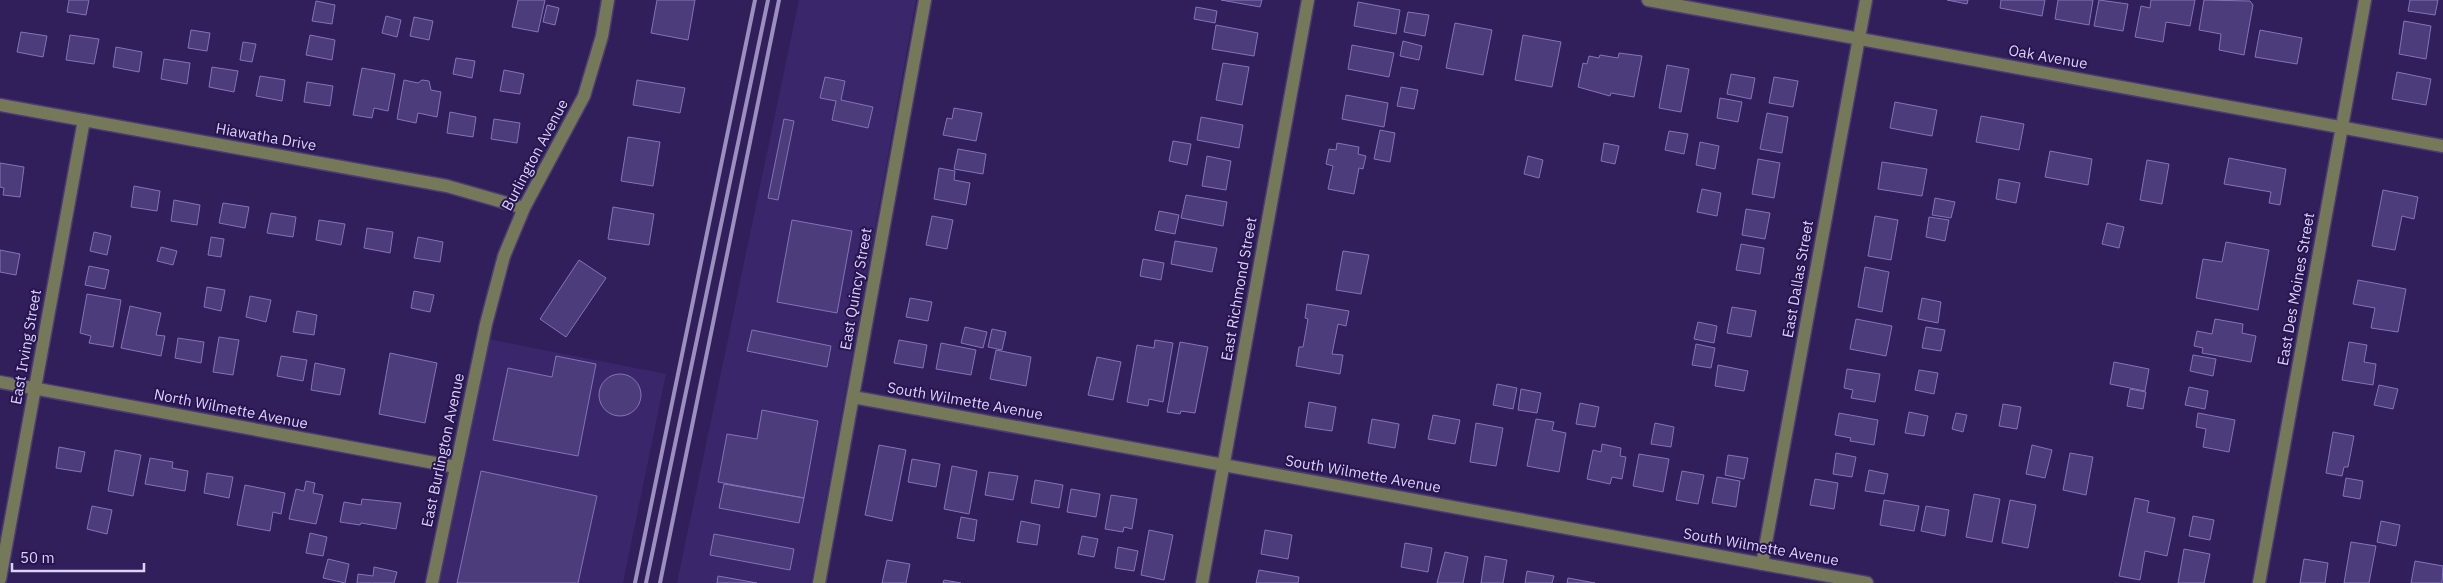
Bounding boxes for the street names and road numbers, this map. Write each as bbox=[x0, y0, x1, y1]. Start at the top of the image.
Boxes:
street label: Oak Avenue bbox=[2007, 40, 2089, 73]
street label: Burlington Avenue bbox=[497, 96, 572, 214]
street label: Hiawatha Drive bbox=[214, 118, 318, 155]
street label: East Des Moines Street bbox=[2273, 211, 2318, 367]
street label: East Richmond Street bbox=[1217, 216, 1261, 362]
street label: East Dallas Street bbox=[1778, 219, 1817, 339]
street label: East Quincy Street bbox=[835, 226, 876, 352]
street label: East Irving Street bbox=[6, 288, 45, 406]
street label: East Burlington Avenue bbox=[417, 371, 468, 528]
street label: South Wilmette Avenue bbox=[886, 377, 1044, 424]
street label: North Wilmette Avenue bbox=[152, 384, 310, 433]
street label: South Wilmette Avenue bbox=[1284, 450, 1442, 497]
street label: South Wilmette Avenue bbox=[1682, 523, 1840, 570]

